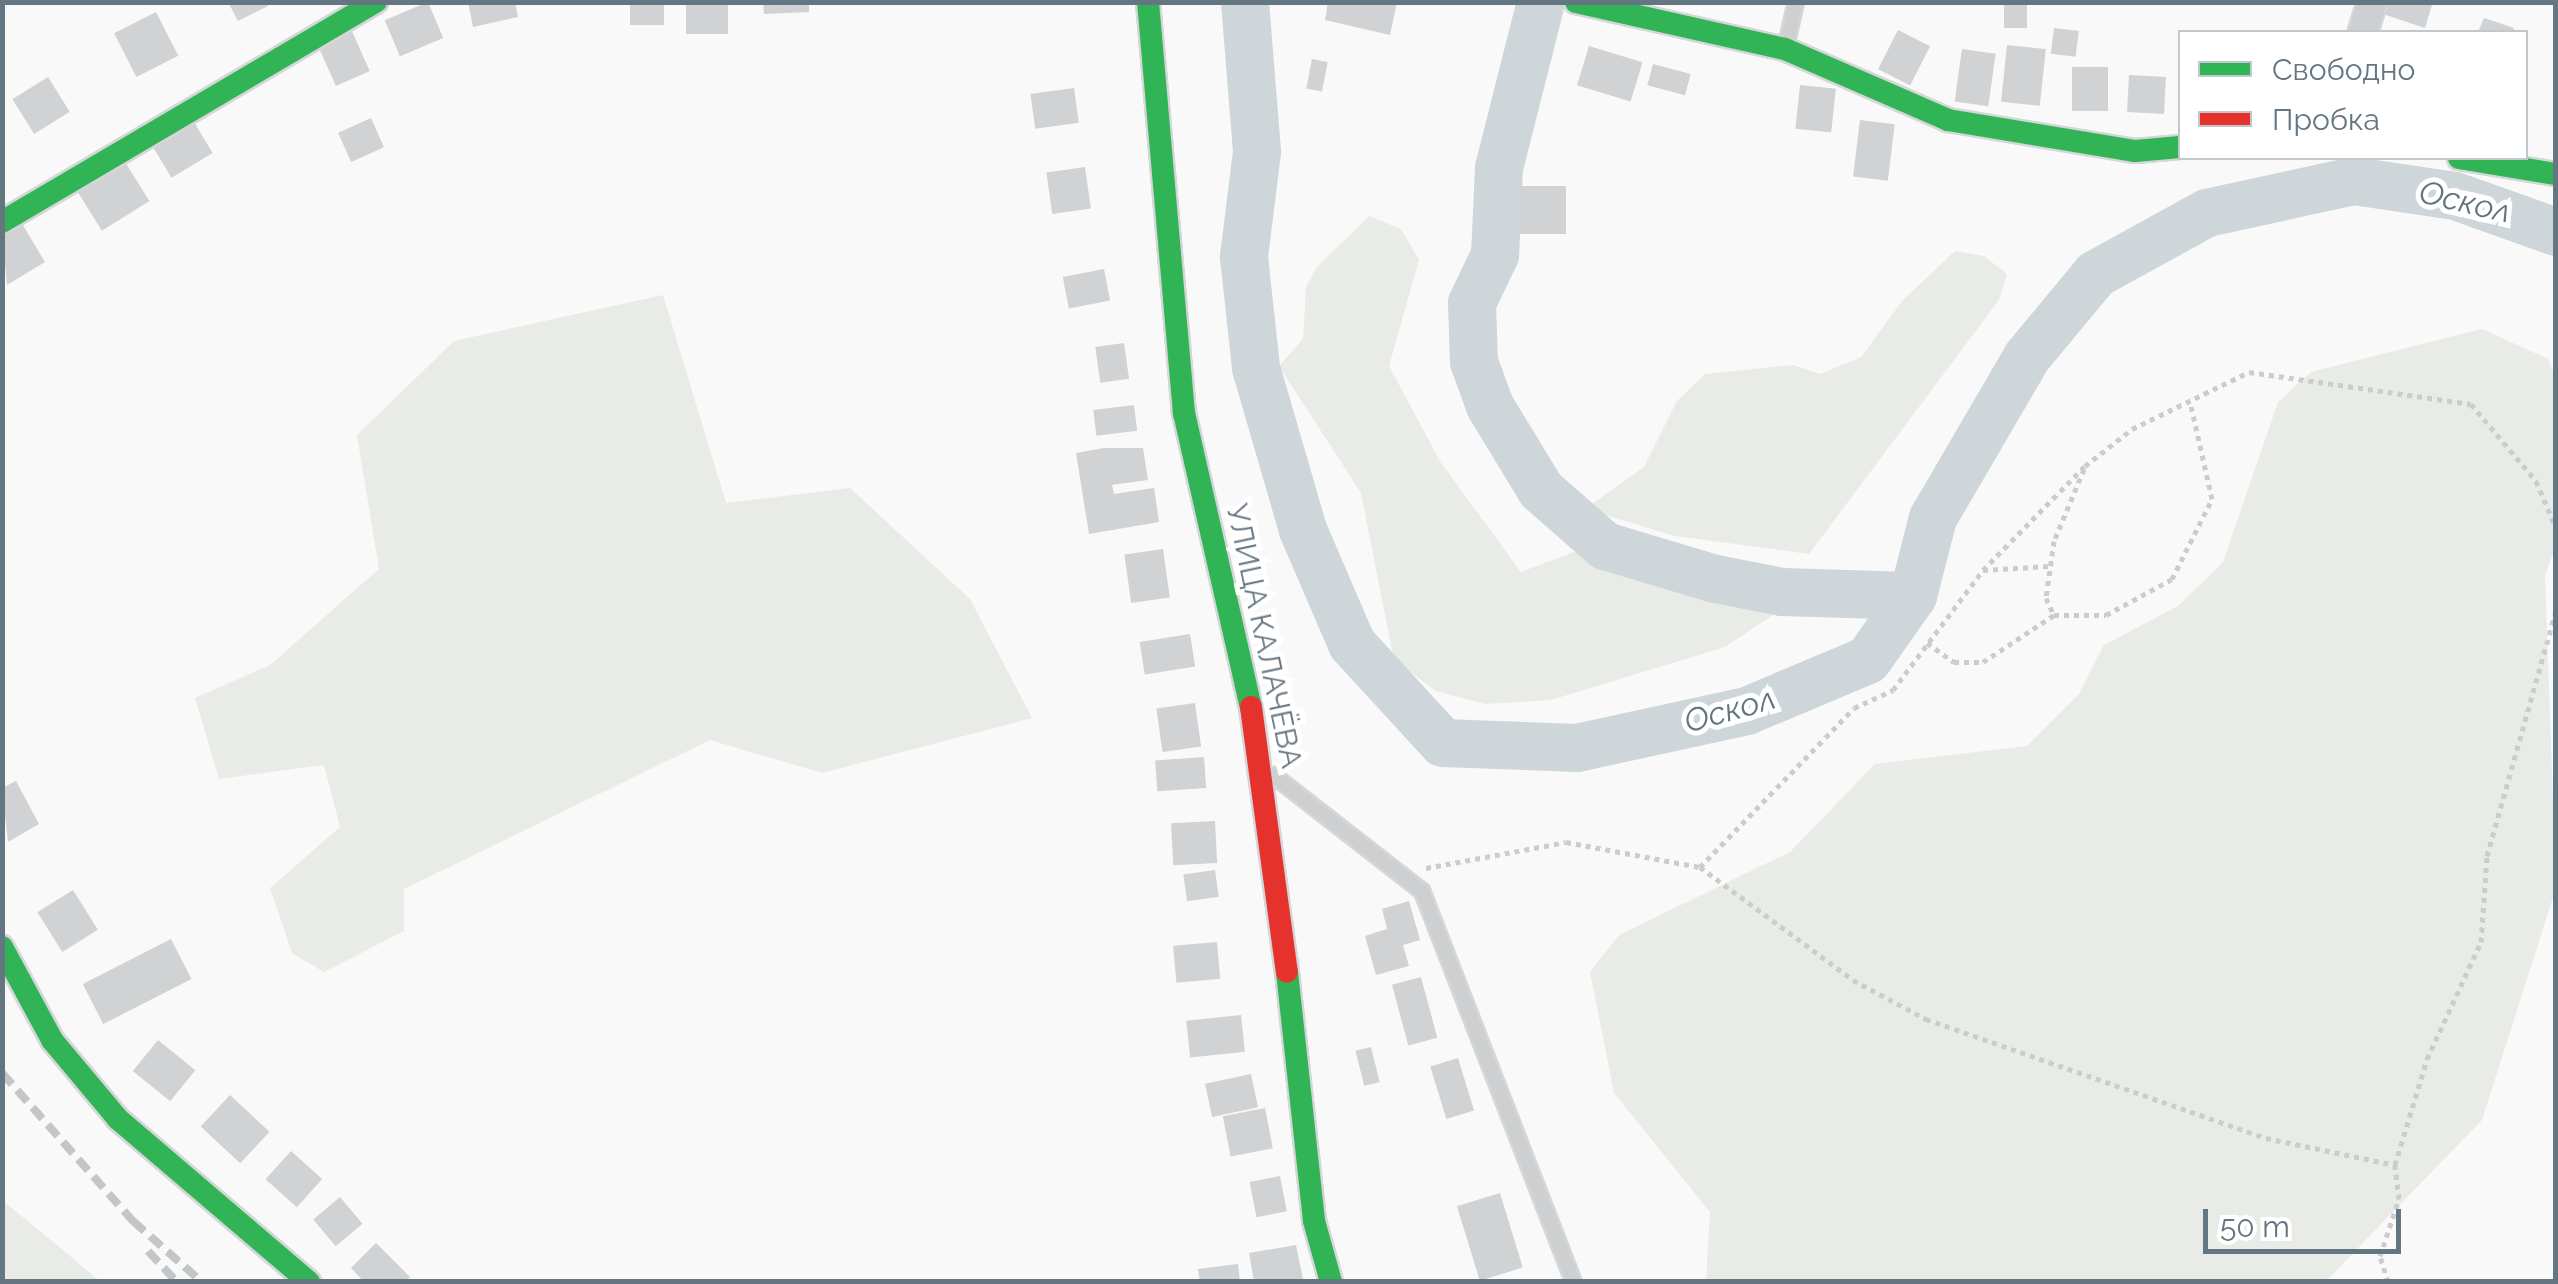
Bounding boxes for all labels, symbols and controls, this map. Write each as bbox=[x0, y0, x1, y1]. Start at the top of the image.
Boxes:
legend bbox=[2178, 30, 2528, 160]
text: Свободно bbox=[2272, 52, 2415, 87]
text: Пробка bbox=[2272, 102, 2380, 137]
water label: Оскол bbox=[2415, 173, 2515, 231]
street label: УЛИЦА КАЛАЧЁВА bbox=[1218, 500, 1310, 772]
water label: Оскол bbox=[1680, 679, 1780, 741]
scale bar bbox=[2208, 1189, 2406, 1251]
text: 50 m bbox=[2220, 1209, 2290, 1244]

